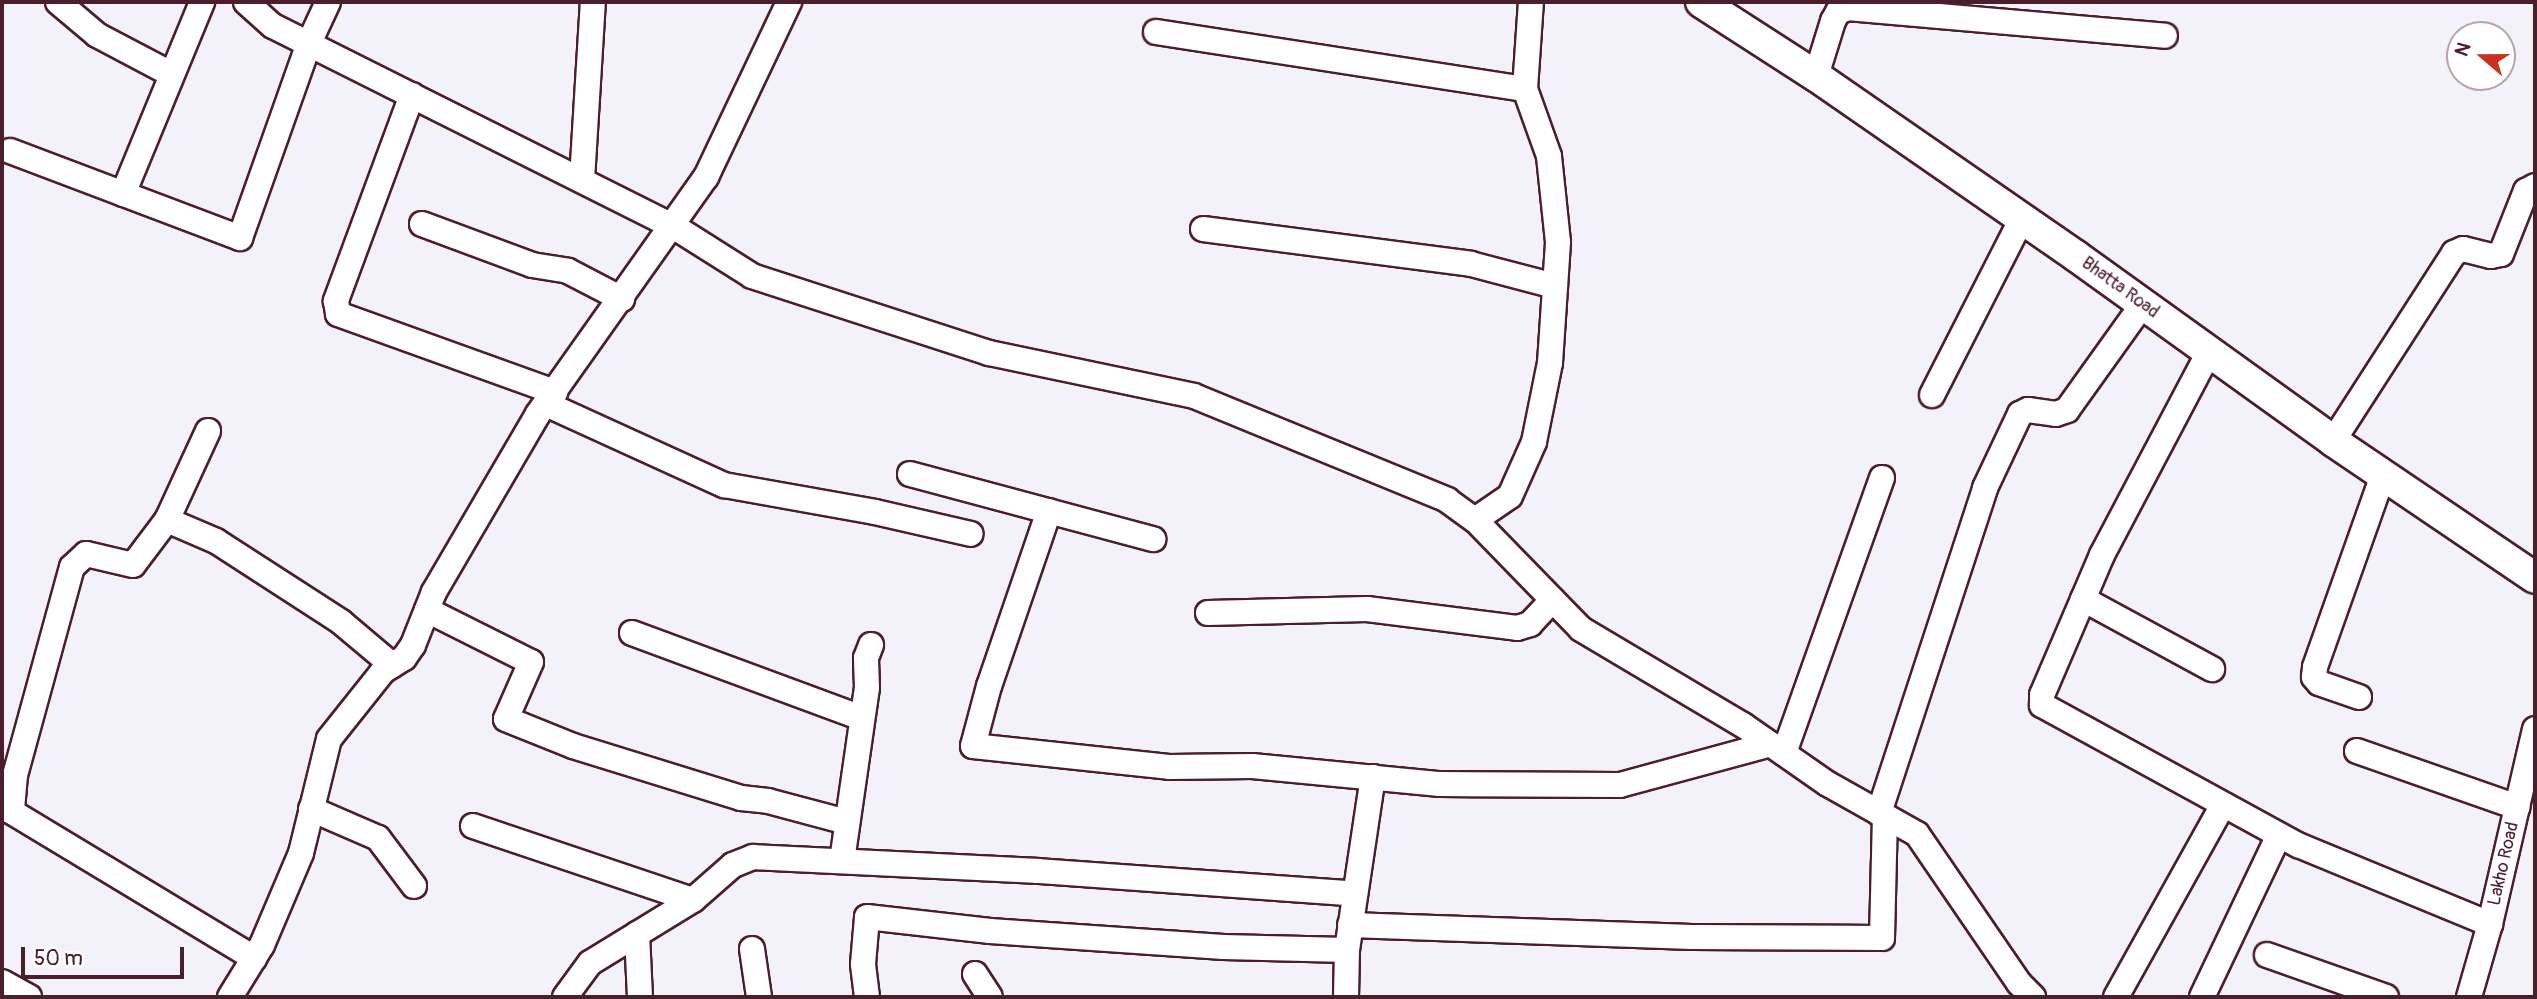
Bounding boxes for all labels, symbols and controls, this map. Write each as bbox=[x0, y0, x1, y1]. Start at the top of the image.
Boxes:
north arrow bbox=[2446, 21, 2516, 91]
text: N bbox=[2450, 39, 2477, 60]
street label: Bhatta Road bbox=[2077, 253, 2163, 323]
street label: Lakho Road bbox=[2484, 820, 2524, 908]
scale bar bbox=[24, 932, 187, 976]
text: 50 m bbox=[34, 945, 83, 972]

